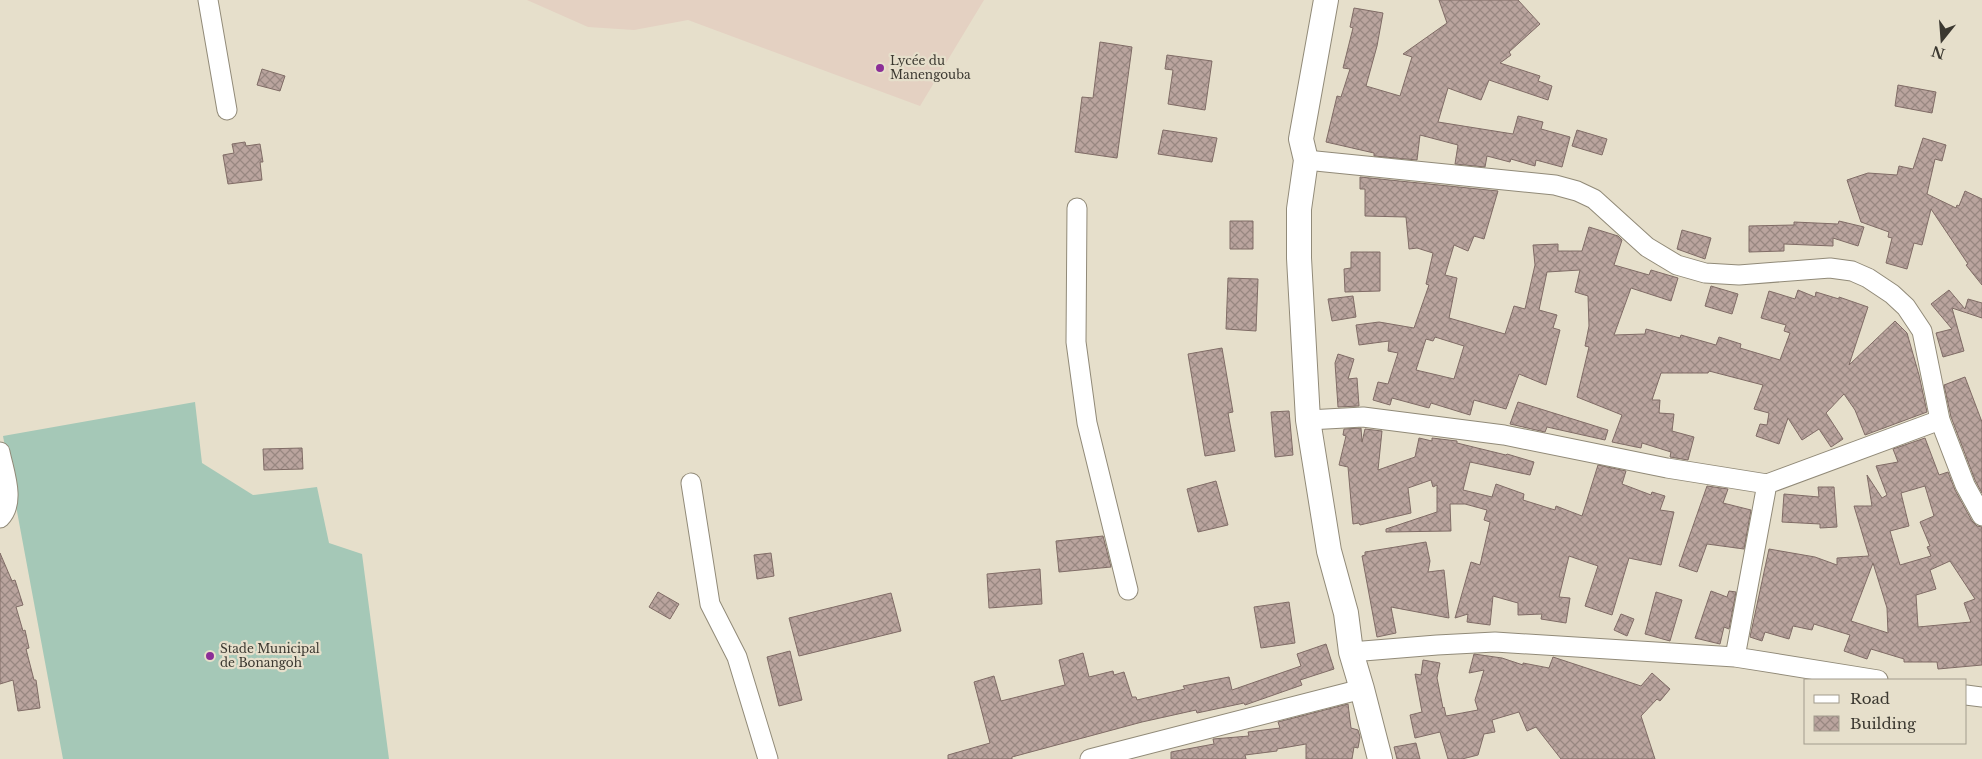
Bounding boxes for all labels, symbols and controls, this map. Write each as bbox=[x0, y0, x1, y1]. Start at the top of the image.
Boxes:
north arrow bbox=[1917, 15, 1967, 65]
text: N bbox=[1929, 42, 1947, 63]
place label: Lycée du Manengouba bbox=[890, 53, 971, 82]
marker: Lycée du Manengouba bbox=[874, 62, 886, 74]
place label: Stade Municipal de Bonangoh bbox=[220, 641, 320, 670]
marker: Stade Municipal de Bonangoh bbox=[204, 650, 216, 662]
legend bbox=[1804, 679, 1967, 744]
text: Road bbox=[1850, 689, 1890, 708]
text: Building bbox=[1850, 714, 1917, 733]

